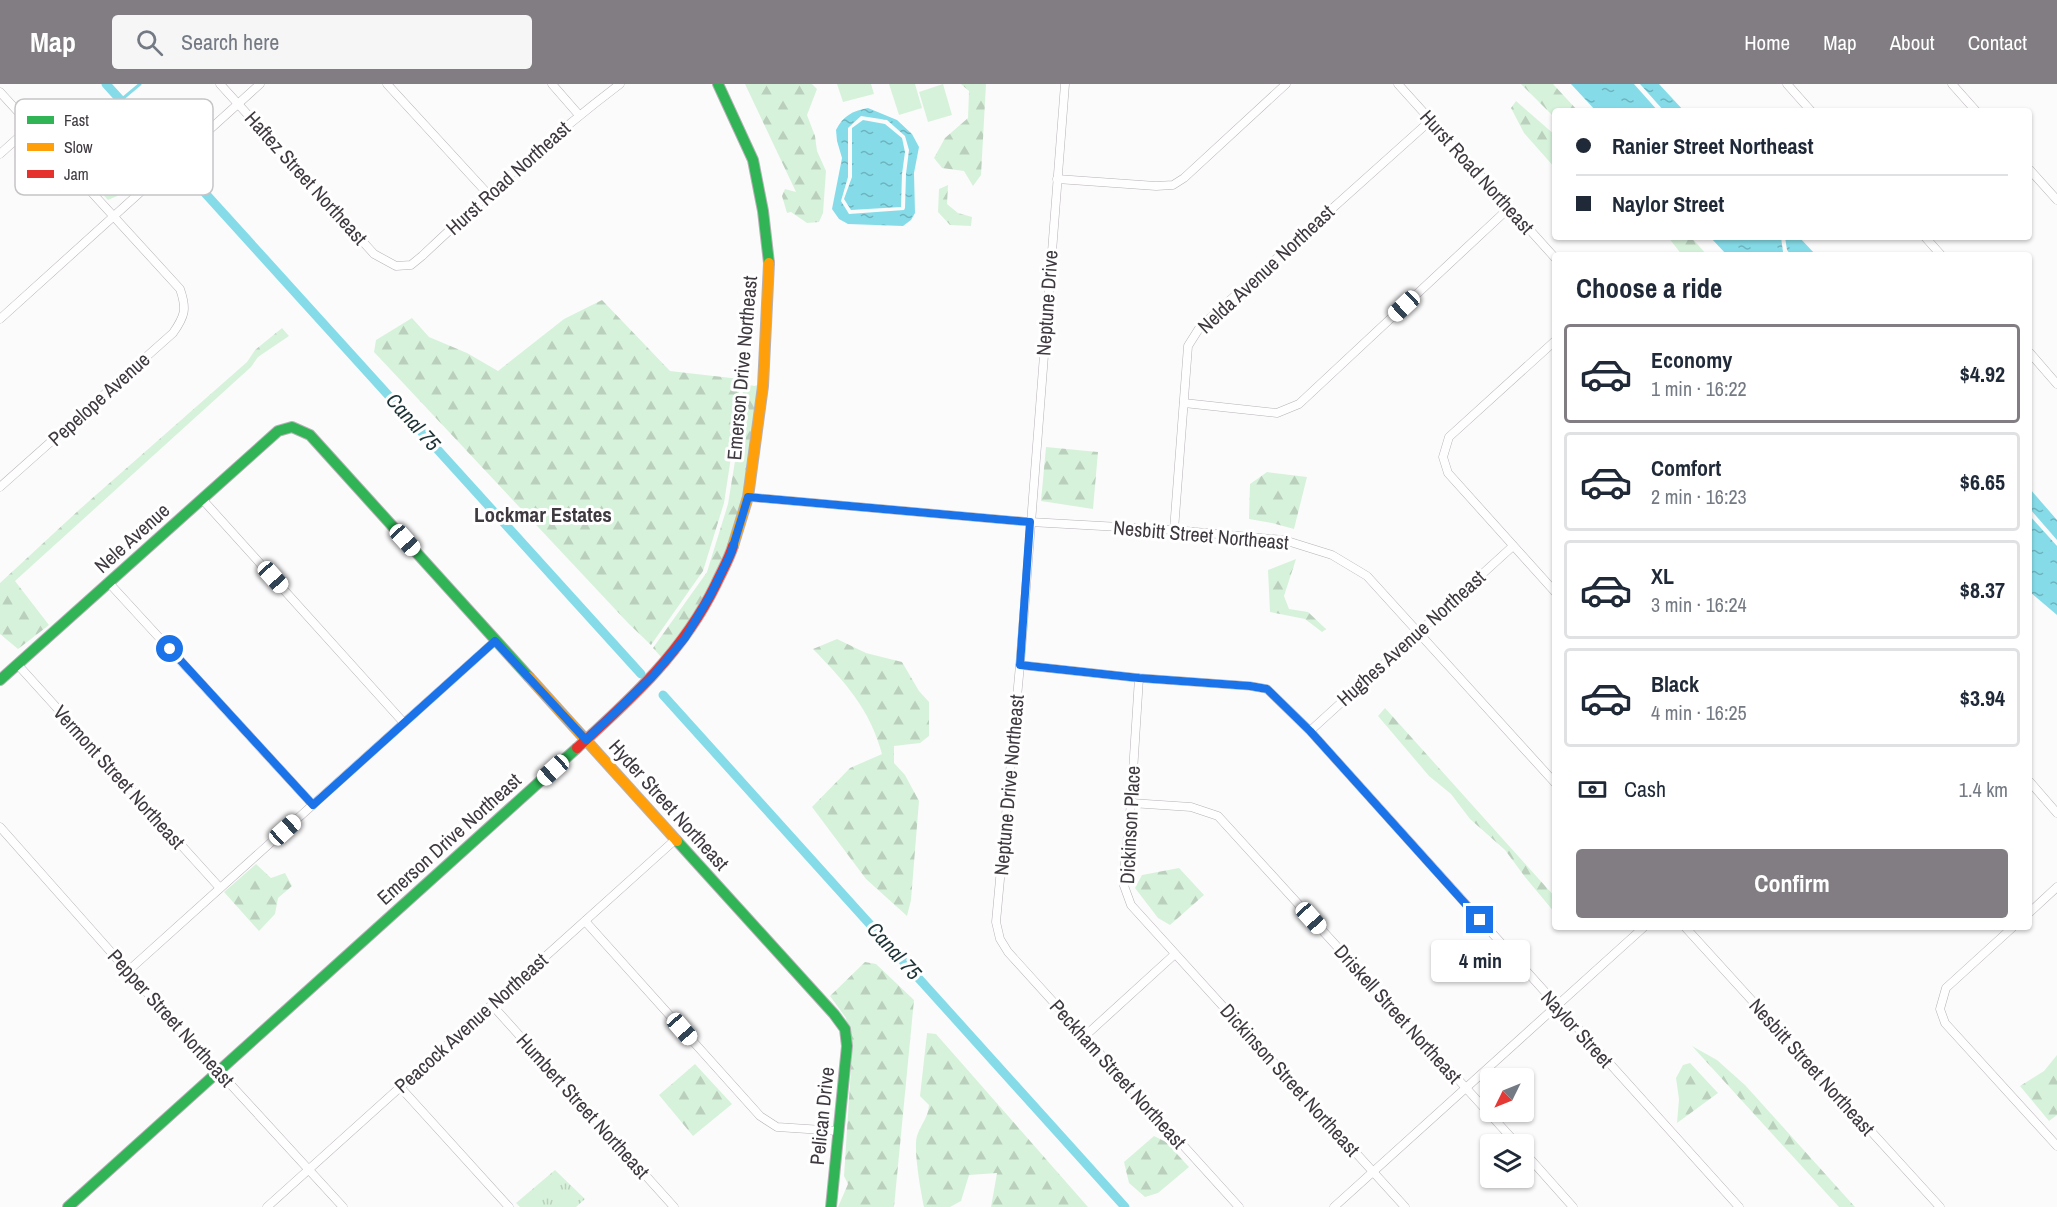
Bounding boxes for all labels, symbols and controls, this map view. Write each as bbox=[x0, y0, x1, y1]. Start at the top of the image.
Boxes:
search box bbox=[112, 15, 532, 69]
text: Map bbox=[30, 23, 76, 61]
icon: search bbox=[133, 26, 166, 59]
text: Search here bbox=[181, 27, 279, 57]
text: Home bbox=[1744, 28, 1790, 57]
text: Map bbox=[1823, 28, 1857, 57]
text: About bbox=[1890, 28, 1935, 57]
text: Contact bbox=[1968, 28, 2027, 57]
legend bbox=[15, 99, 213, 195]
street label: Hurst Road Northeast bbox=[1414, 104, 1541, 240]
street label: Haftez Street Northeast bbox=[239, 105, 374, 251]
text: Fast bbox=[64, 109, 89, 131]
street label: Hurst Road Northeast bbox=[440, 114, 576, 241]
text: Ranier Street Northeast bbox=[1612, 131, 1814, 161]
text: Slow bbox=[64, 136, 93, 158]
text: Jam bbox=[64, 163, 89, 185]
text: Naylor Street bbox=[1612, 189, 1724, 219]
street label: Nelda Avenue Northeast bbox=[1192, 198, 1340, 339]
street label: Neptune Drive bbox=[1029, 249, 1064, 357]
text: Choose a ride bbox=[1576, 270, 1722, 306]
street label: Emerson Drive Northeast bbox=[720, 274, 763, 461]
car bbox=[1385, 287, 1423, 325]
text: Economy bbox=[1651, 345, 1732, 375]
street label: Pepelope Avenue bbox=[42, 346, 155, 452]
icon: car bbox=[1579, 347, 1633, 401]
text: $4.92 bbox=[1960, 359, 2005, 389]
text: 1 min · 16:22 bbox=[1651, 375, 1747, 402]
water label: Canal 75 bbox=[380, 386, 447, 457]
text: Comfort bbox=[1651, 453, 1721, 483]
icon: car bbox=[1579, 455, 1633, 509]
text: $6.65 bbox=[1960, 467, 2005, 497]
text: 2 min · 16:23 bbox=[1651, 483, 1747, 510]
street label: Nele Avenue bbox=[88, 497, 175, 579]
district label: Lockmar Estates bbox=[474, 500, 612, 529]
street label: Nesbitt Street Northeast bbox=[1112, 513, 1290, 556]
car bbox=[386, 521, 424, 559]
car bbox=[254, 558, 292, 596]
text: XL bbox=[1651, 561, 1674, 591]
street label: Hughes Avenue Northeast bbox=[1331, 563, 1491, 712]
icon: car bbox=[1579, 563, 1633, 617]
text: $8.37 bbox=[1960, 575, 2005, 605]
text: 3 min · 16:24 bbox=[1651, 591, 1747, 618]
route start bbox=[156, 635, 183, 662]
text: Black bbox=[1651, 669, 1699, 699]
icon: car bbox=[1579, 671, 1633, 725]
text: $3.94 bbox=[1960, 683, 2005, 713]
street label: Neptune Drive Northeast bbox=[987, 693, 1030, 876]
street label: Vermont Street Northeast bbox=[47, 699, 192, 855]
text: 4 min · 16:25 bbox=[1651, 699, 1747, 726]
street label: Hyder Street Northeast bbox=[603, 733, 736, 876]
car bbox=[534, 751, 572, 789]
street label: Dickinson Place bbox=[1113, 765, 1146, 885]
street label: Emerson Drive Northeast bbox=[371, 766, 527, 911]
icon: cash bbox=[1576, 773, 1609, 806]
text: Cash bbox=[1624, 774, 1666, 804]
text: 1.4 km bbox=[1959, 776, 2008, 803]
car bbox=[266, 811, 304, 849]
button: Confirm bbox=[1576, 849, 2008, 918]
car bbox=[1292, 899, 1330, 937]
route end bbox=[1466, 906, 1493, 933]
water label: Canal 75 bbox=[861, 915, 928, 986]
street label: Driskell Street Northeast bbox=[1329, 938, 1468, 1089]
callout: 4 min bbox=[1430, 941, 1530, 983]
street label: Pepper Street Northeast bbox=[102, 943, 241, 1093]
street label: Peacock Avenue Northeast bbox=[388, 946, 553, 1099]
text: 4 min bbox=[1459, 947, 1502, 974]
street label: Naylor Street bbox=[1535, 984, 1620, 1074]
street label: Nesbitt Street Northeast bbox=[1743, 992, 1882, 1141]
street label: Peckham Street Northeast bbox=[1044, 993, 1193, 1154]
street label: Dickinson Street Northeast bbox=[1214, 997, 1367, 1162]
car bbox=[663, 1010, 701, 1048]
street label: Humbert Street Northeast bbox=[511, 1027, 656, 1184]
street label: Pelican Drive bbox=[803, 1066, 840, 1166]
north arrow bbox=[1480, 1068, 1534, 1122]
map controls bbox=[1480, 1068, 1534, 1188]
button: layers bbox=[1480, 1134, 1534, 1188]

